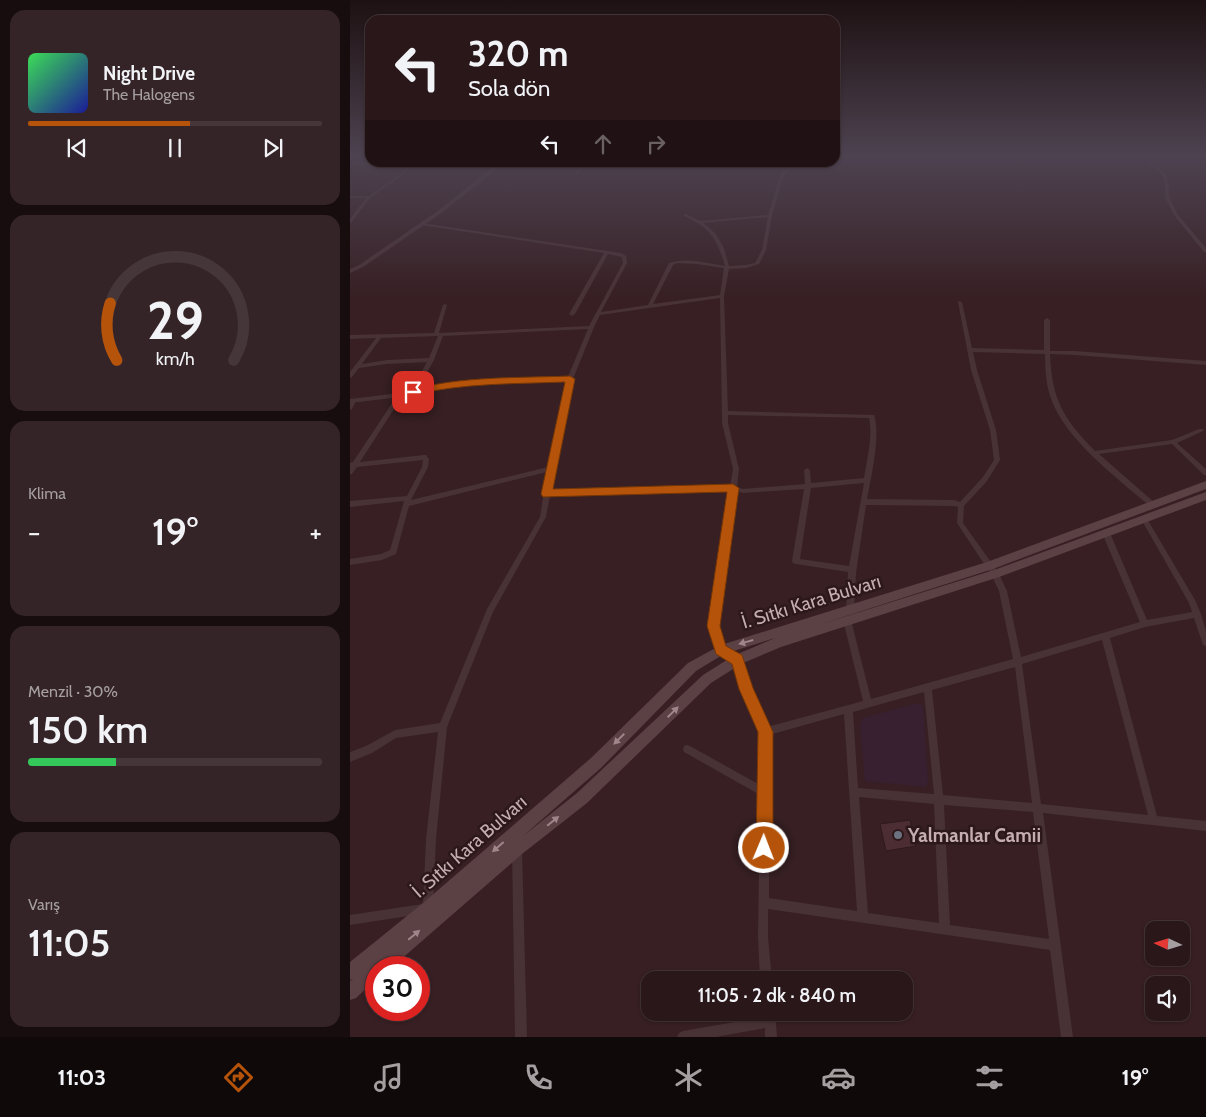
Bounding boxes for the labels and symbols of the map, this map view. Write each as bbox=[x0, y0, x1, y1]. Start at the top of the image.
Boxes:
pin bbox=[392, 371, 434, 413]
street label: İ. Sıtkı Kara Bulvarı bbox=[739, 569, 884, 634]
one-way arrow bbox=[739, 639, 754, 647]
one-way arrow bbox=[667, 706, 679, 718]
one-way arrow bbox=[614, 733, 626, 745]
street label: İ. Sıtkı Kara Bulvarı bbox=[407, 790, 531, 902]
one-way arrow bbox=[546, 815, 559, 826]
position arrow bbox=[737, 821, 789, 873]
place label: Yalmanlar Camii bbox=[907, 824, 1041, 847]
marker: Yalmanlar Camii bbox=[892, 829, 904, 841]
one-way arrow bbox=[492, 842, 505, 853]
north arrow bbox=[1145, 921, 1190, 966]
one-way arrow bbox=[408, 930, 421, 941]
speed limit sign: 30 bbox=[365, 956, 430, 1021]

